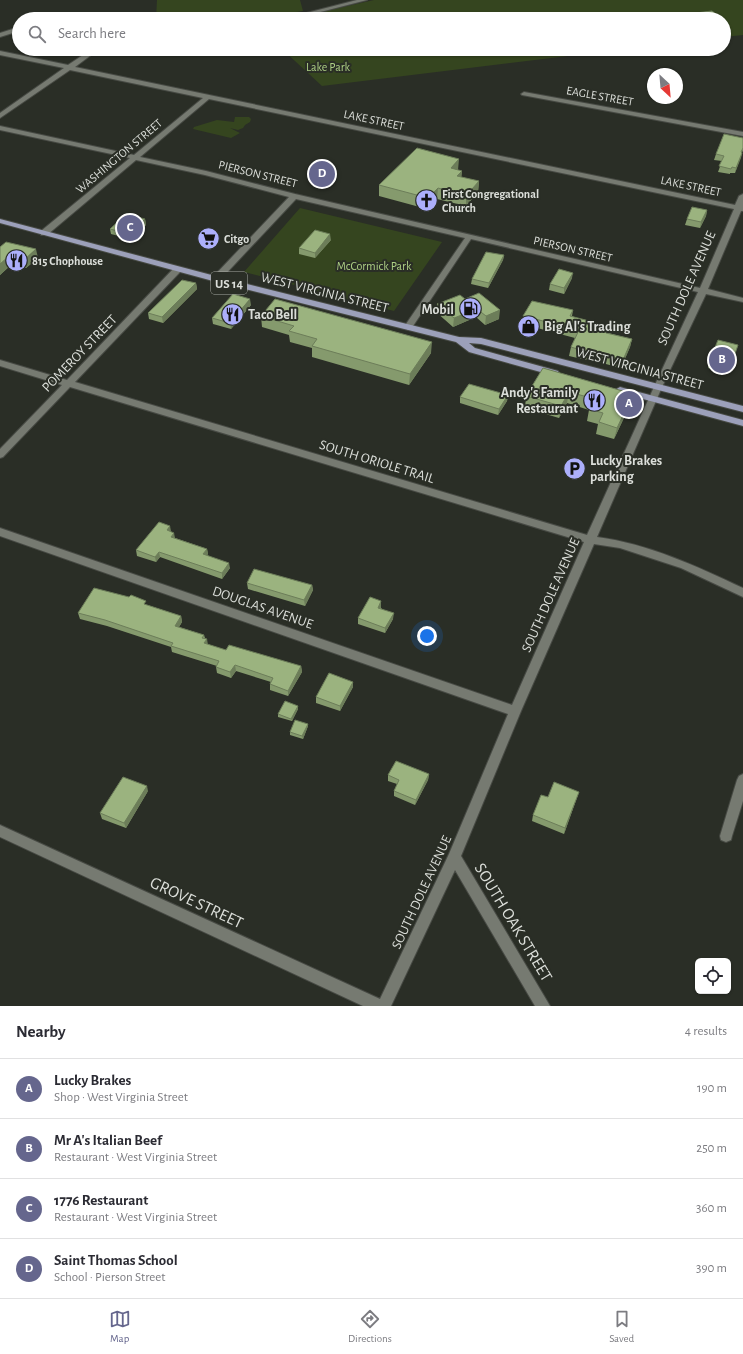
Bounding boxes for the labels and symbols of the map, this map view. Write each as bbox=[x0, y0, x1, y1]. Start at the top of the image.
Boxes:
park label: Lake Park bbox=[306, 61, 351, 73]
north arrow bbox=[647, 68, 683, 104]
street label: EAGLE STREET bbox=[565, 84, 635, 108]
street label: LAKE STREET bbox=[343, 108, 406, 132]
street label: WASHINGTON STREET bbox=[74, 117, 164, 195]
street label: PIERSON STREET bbox=[217, 158, 299, 190]
pin: D bbox=[309, 159, 335, 189]
street label: LAKE STREET bbox=[660, 174, 723, 198]
church icon: First Congregational Church bbox=[413, 188, 439, 214]
place label: First Congregational Church bbox=[442, 188, 539, 214]
pin: C bbox=[117, 213, 143, 243]
supermarket icon: Citgo bbox=[195, 226, 221, 252]
street label: SOUTH DOLE AVENUE bbox=[655, 229, 718, 348]
place label: Citgo bbox=[224, 233, 249, 245]
street label: PIERSON STREET bbox=[532, 234, 614, 264]
restaurant icon: 815 Chophouse bbox=[4, 248, 30, 274]
place label: 815 Chophouse bbox=[32, 255, 103, 267]
park label: McCormick Park bbox=[337, 260, 412, 272]
street label: WEST VIRGINIA STREET bbox=[259, 270, 390, 316]
road number: US 14 bbox=[211, 272, 247, 294]
fuel station icon: Mobil bbox=[457, 296, 483, 322]
restaurant icon: Taco Bell bbox=[219, 301, 245, 327]
place label: Mobil bbox=[421, 303, 454, 317]
place label: Taco Bell bbox=[248, 308, 297, 322]
street label: POMEROY STREET bbox=[40, 312, 120, 395]
shop icon: Big Al's Trading bbox=[515, 313, 541, 339]
place label: Big Al's Trading bbox=[544, 320, 631, 334]
street label: WEST VIRGINIA STREET bbox=[575, 345, 705, 393]
pin: B bbox=[709, 345, 735, 375]
place label: Andy's Family Restaurant bbox=[501, 386, 579, 416]
restaurant icon: Andy's Family Restaurant bbox=[581, 387, 607, 413]
pin: A bbox=[616, 389, 642, 419]
street label: SOUTH ORIOLE TRAIL bbox=[318, 438, 436, 486]
place label: Lucky Brakes parking bbox=[590, 454, 662, 484]
parking icon: Lucky Brakes parking bbox=[562, 455, 588, 481]
street label: SOUTH DOLE AVENUE bbox=[519, 536, 582, 655]
street label: DOUGLAS AVENUE bbox=[211, 584, 315, 632]
your location bbox=[417, 626, 437, 646]
street label: SOUTH DOLE AVENUE bbox=[390, 833, 454, 951]
street label: SOUTH OAK STREET bbox=[472, 860, 556, 984]
street label: GROVE STREET bbox=[148, 873, 246, 931]

